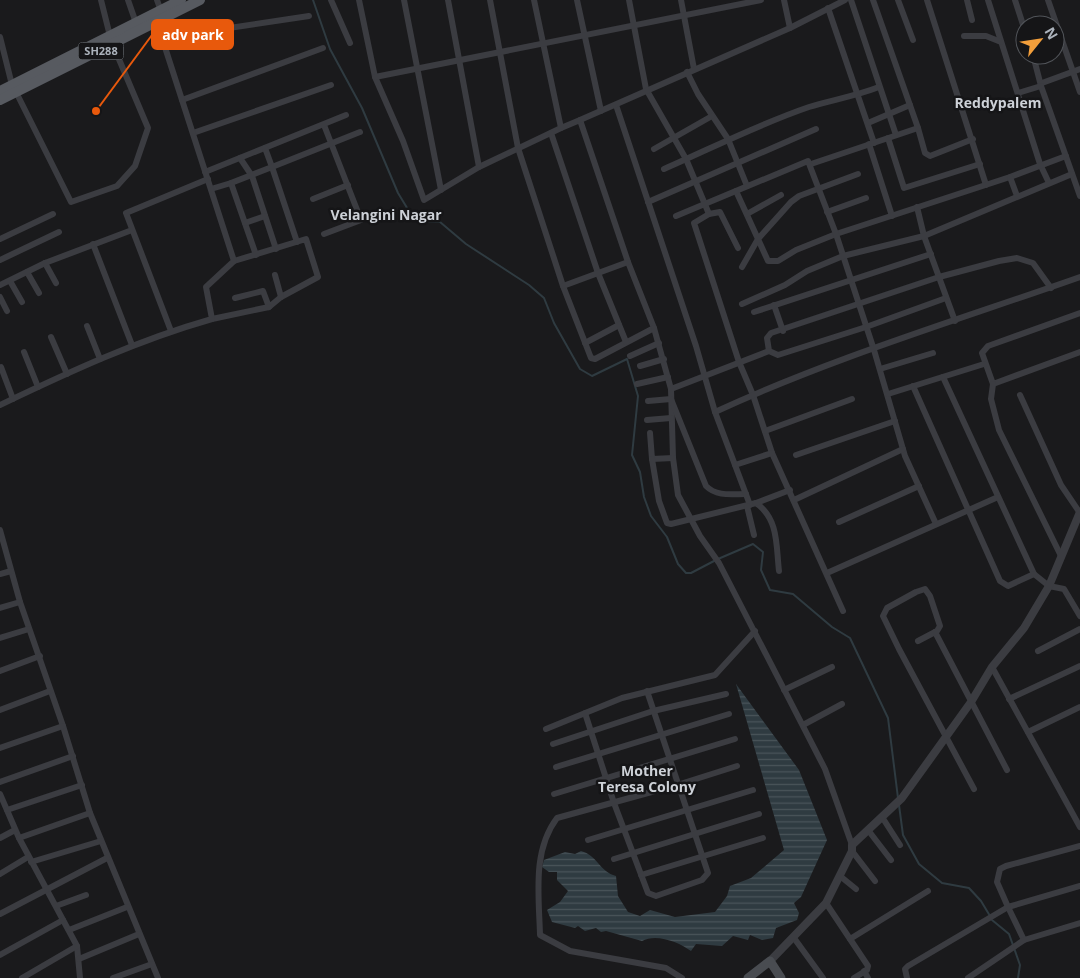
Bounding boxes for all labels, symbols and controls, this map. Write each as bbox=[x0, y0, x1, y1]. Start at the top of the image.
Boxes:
north arrow bbox=[1015, 15, 1065, 65]
callout: adv park bbox=[152, 20, 233, 49]
text: N bbox=[1041, 24, 1063, 43]
text: adv park bbox=[162, 25, 224, 44]
road number: SH288 bbox=[78, 42, 124, 59]
district label: Reddypalem bbox=[955, 93, 1041, 112]
district label: Velangini Nagar bbox=[330, 205, 442, 224]
district label: Mother Teresa Colony bbox=[598, 761, 696, 796]

